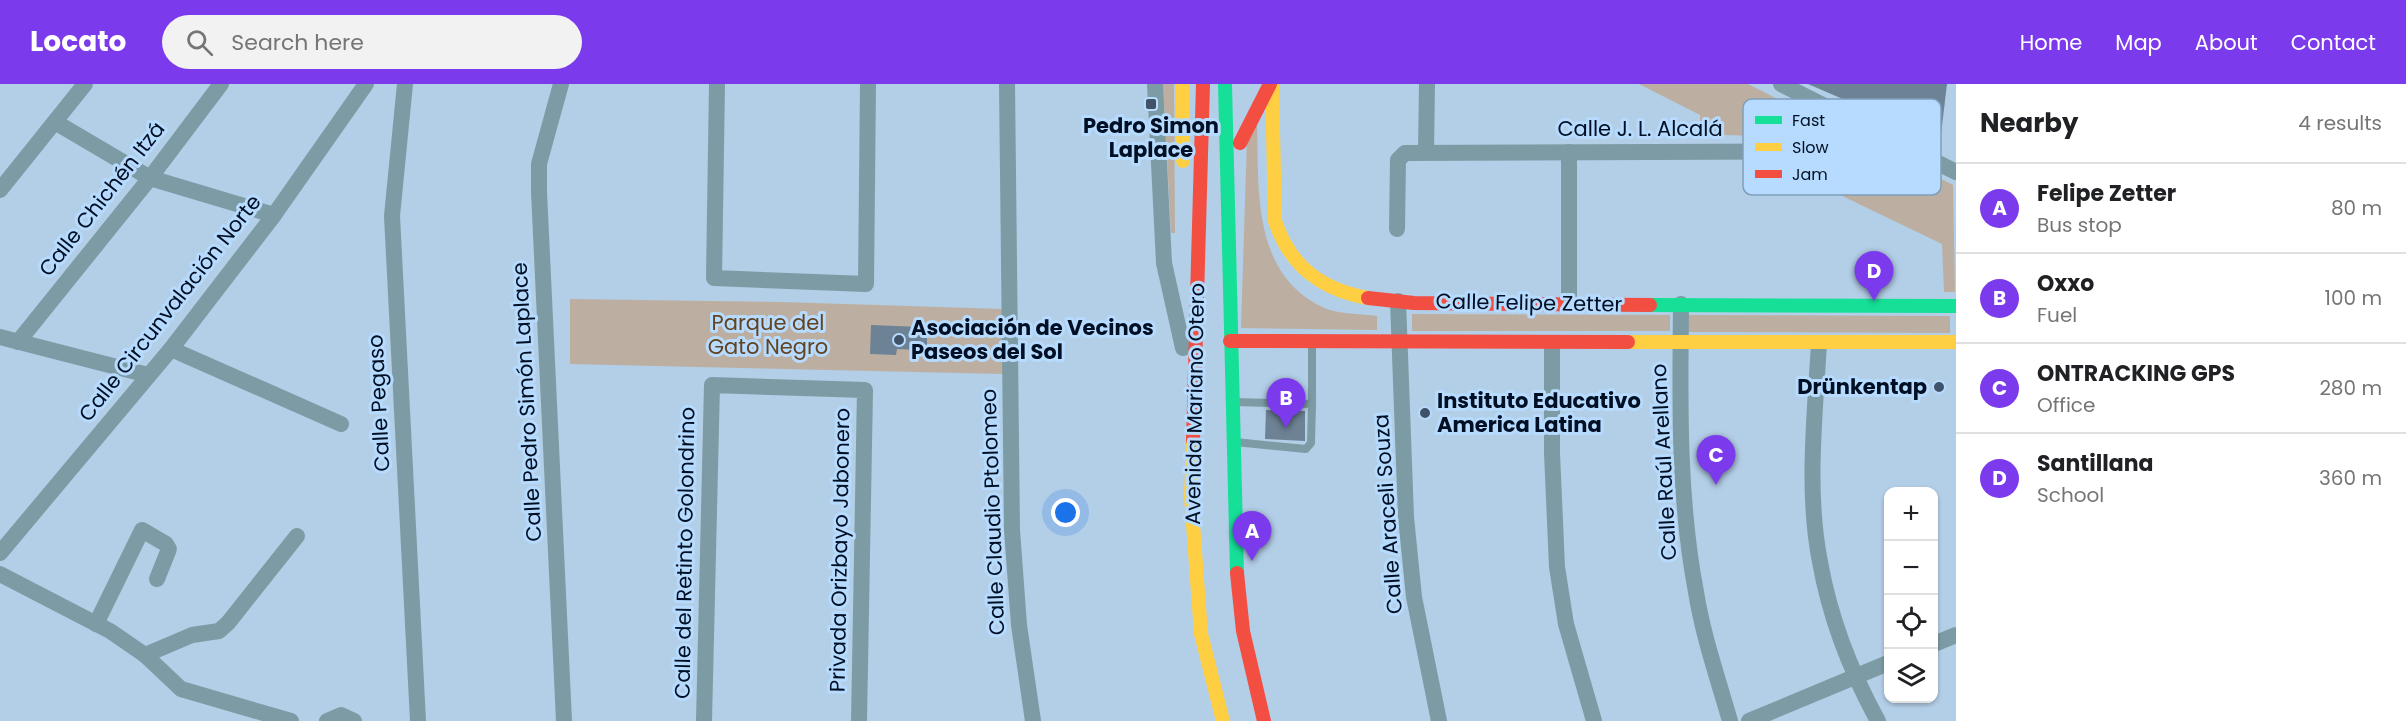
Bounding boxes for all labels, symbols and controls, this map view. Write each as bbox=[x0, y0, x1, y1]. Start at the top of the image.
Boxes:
search box bbox=[162, 15, 582, 69]
text: Locato bbox=[30, 22, 126, 61]
icon: search bbox=[183, 26, 216, 59]
text: Search here bbox=[231, 27, 364, 58]
text: Home bbox=[2020, 28, 2082, 57]
text: Map bbox=[2115, 28, 2162, 57]
text: About bbox=[2195, 28, 2258, 57]
text: Contact bbox=[2291, 28, 2376, 57]
marker: Pedro Simon Laplace bbox=[1144, 97, 1158, 111]
legend bbox=[1743, 99, 1941, 195]
text: Nearby bbox=[1980, 105, 2078, 141]
text: Fast bbox=[1792, 109, 1825, 132]
text: 4 results bbox=[2298, 109, 2382, 137]
place label: Pedro Simon Laplace bbox=[1083, 111, 1219, 164]
street label: Calle J. L. Alcalá bbox=[1557, 114, 1723, 143]
street label: Calle Chichén Itzá bbox=[32, 115, 171, 282]
text: Slow bbox=[1792, 136, 1829, 159]
text: Jam bbox=[1792, 163, 1828, 186]
text: Felipe Zetter bbox=[2037, 178, 2176, 209]
street label: Calle Circunvalación Norte bbox=[72, 188, 267, 427]
text: A bbox=[1992, 194, 2007, 222]
text: 80 m bbox=[2331, 194, 2382, 222]
text: Bus stop bbox=[2037, 211, 2122, 239]
pin: D bbox=[1854, 252, 1894, 301]
street label: Calle Pedro Simón Laplace bbox=[505, 262, 548, 543]
text: Oxxo bbox=[2037, 268, 2094, 299]
street label: Avenida Mariano Otero bbox=[1178, 283, 1211, 525]
text: B bbox=[1993, 284, 2006, 312]
text: 100 m bbox=[2325, 284, 2382, 312]
street label: Calle Felipe Zetter bbox=[1435, 286, 1623, 319]
text: Fuel bbox=[2037, 301, 2077, 329]
park label: Parque del Gato Negro bbox=[708, 308, 828, 361]
place label: Asociación de Vecinos Paseos del Sol bbox=[911, 313, 1154, 366]
marker: Asociación de Vecinos Paseos del Sol bbox=[892, 333, 906, 347]
street label: Calle Pegaso bbox=[360, 334, 397, 472]
text: ONTRACKING GPS bbox=[2037, 358, 2235, 389]
street label: Calle Raúl Arellano bbox=[1644, 363, 1683, 561]
place label: Drünkentap bbox=[1797, 372, 1927, 401]
text: C bbox=[1992, 374, 2007, 402]
text: 280 m bbox=[2319, 374, 2382, 402]
pin: B bbox=[1266, 378, 1306, 428]
marker: Drünkentap bbox=[1932, 380, 1946, 394]
place label: Instituto Educativo America Latina bbox=[1437, 386, 1641, 439]
street label: Calle Claudio Ptolomeo bbox=[974, 388, 1011, 636]
text: Office bbox=[2037, 391, 2095, 419]
marker: Instituto Educativo America Latina bbox=[1418, 406, 1432, 420]
street label: Calle del Retinto Golondrino bbox=[667, 407, 702, 699]
street label: Privada Orizbayo Jabonero bbox=[823, 408, 856, 692]
street label: Calle Araceli Souza bbox=[1366, 413, 1409, 615]
pin: C bbox=[1696, 436, 1736, 485]
text: Santillana bbox=[2037, 448, 2153, 479]
text: D bbox=[1992, 464, 2007, 492]
text: 360 m bbox=[2319, 464, 2382, 492]
text: School bbox=[2037, 481, 2104, 509]
map controls bbox=[1884, 487, 1938, 703]
button: + bbox=[1884, 487, 1938, 541]
your location bbox=[1051, 498, 1080, 527]
pin: A bbox=[1232, 512, 1272, 561]
button: − bbox=[1884, 541, 1938, 595]
button: locate bbox=[1884, 595, 1938, 649]
button: layers bbox=[1884, 649, 1938, 703]

